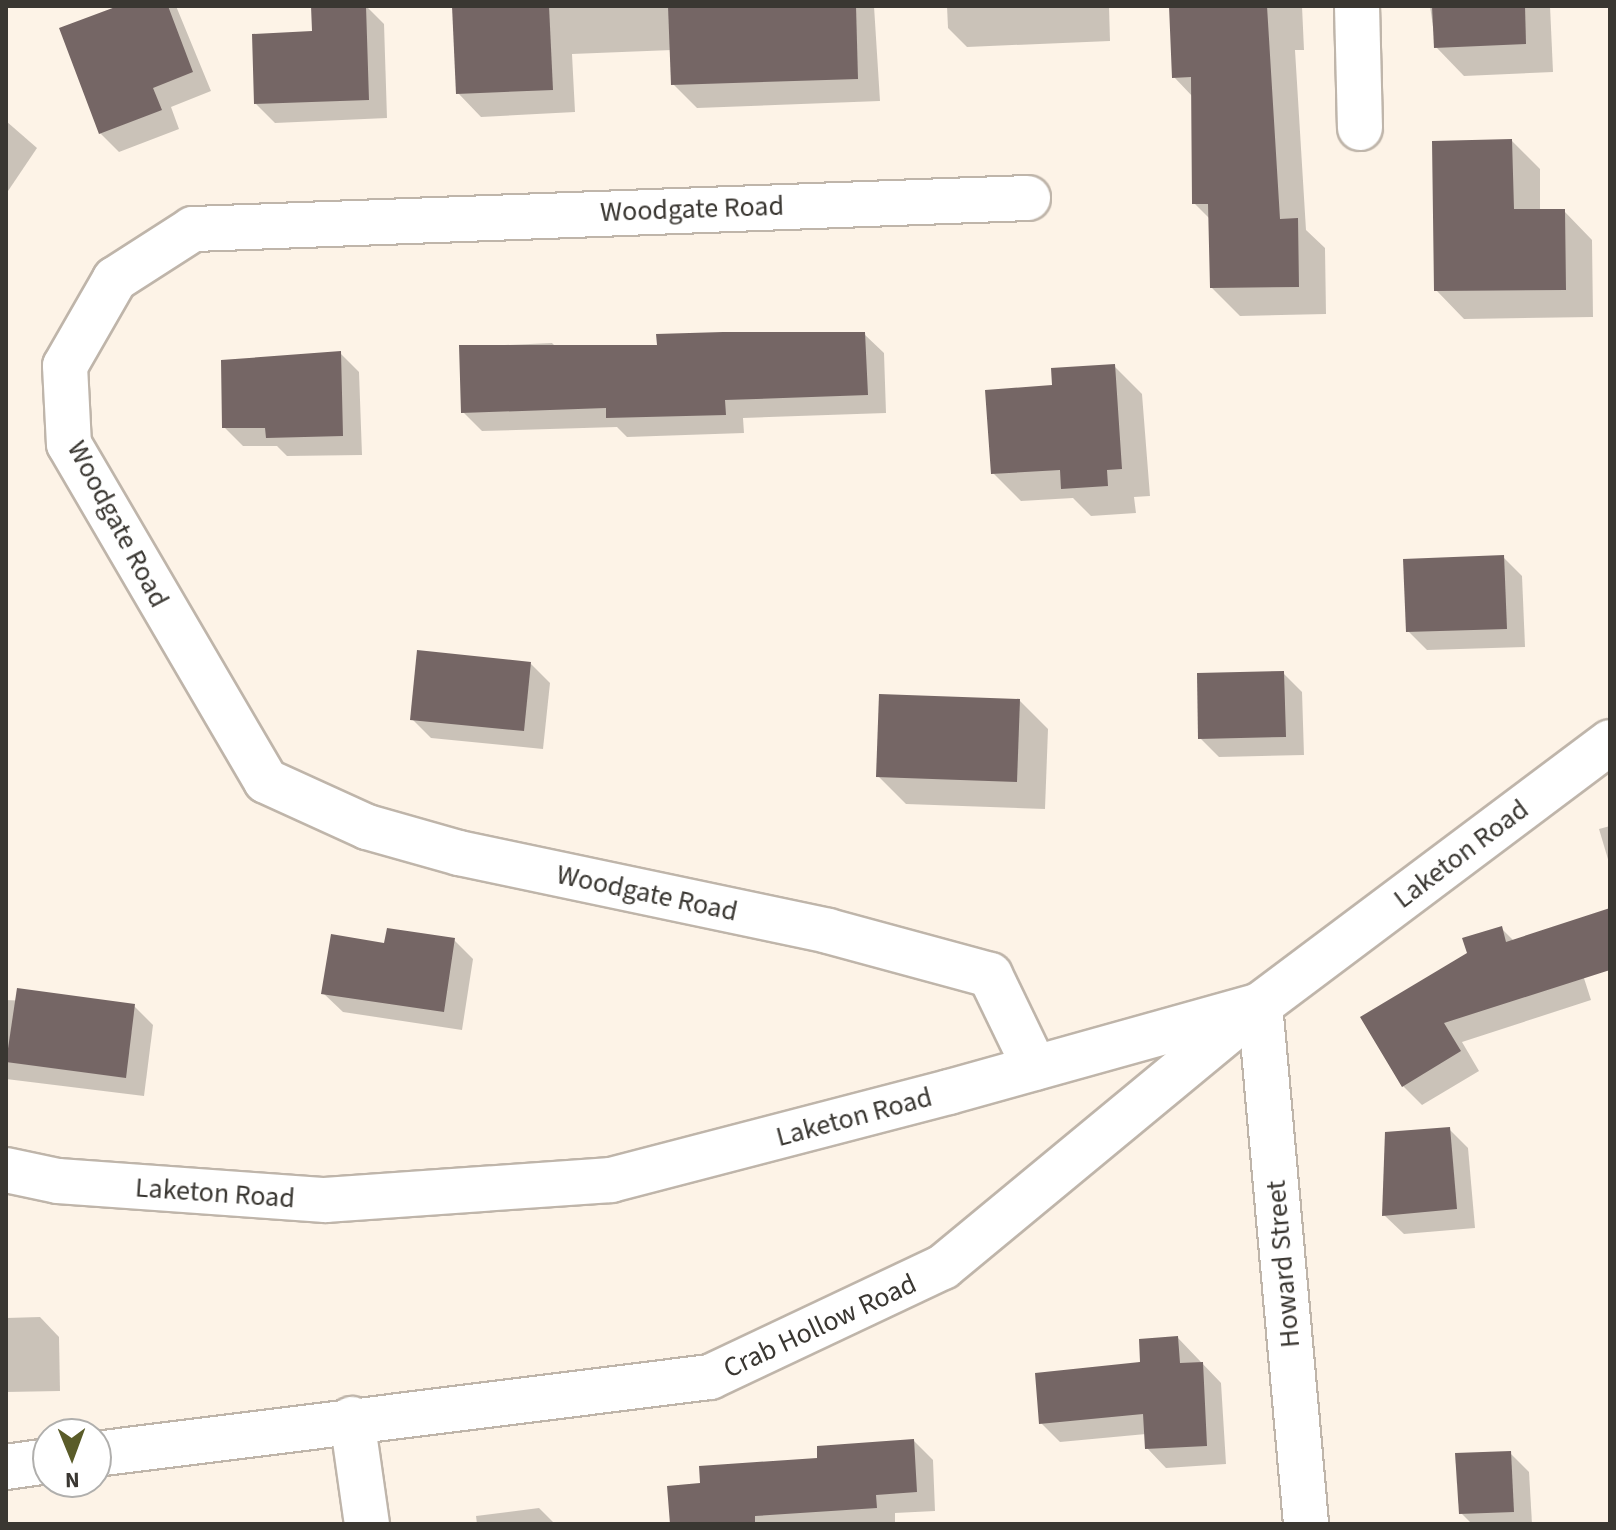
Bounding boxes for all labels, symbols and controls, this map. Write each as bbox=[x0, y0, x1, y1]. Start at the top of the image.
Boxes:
street label: Woodgate Road bbox=[599, 189, 785, 229]
street label: Woodgate Road bbox=[60, 435, 176, 613]
street label: Laketon Road bbox=[1387, 792, 1535, 916]
street label: Woodgate Road bbox=[554, 857, 740, 929]
street label: Laketon Road bbox=[772, 1080, 936, 1154]
street label: Laketon Road bbox=[134, 1171, 296, 1215]
street label: Howard Street bbox=[1259, 1179, 1307, 1349]
street label: Crab Hollow Road bbox=[718, 1267, 922, 1385]
north arrow bbox=[32, 1418, 112, 1498]
text: N bbox=[65, 1464, 80, 1496]

